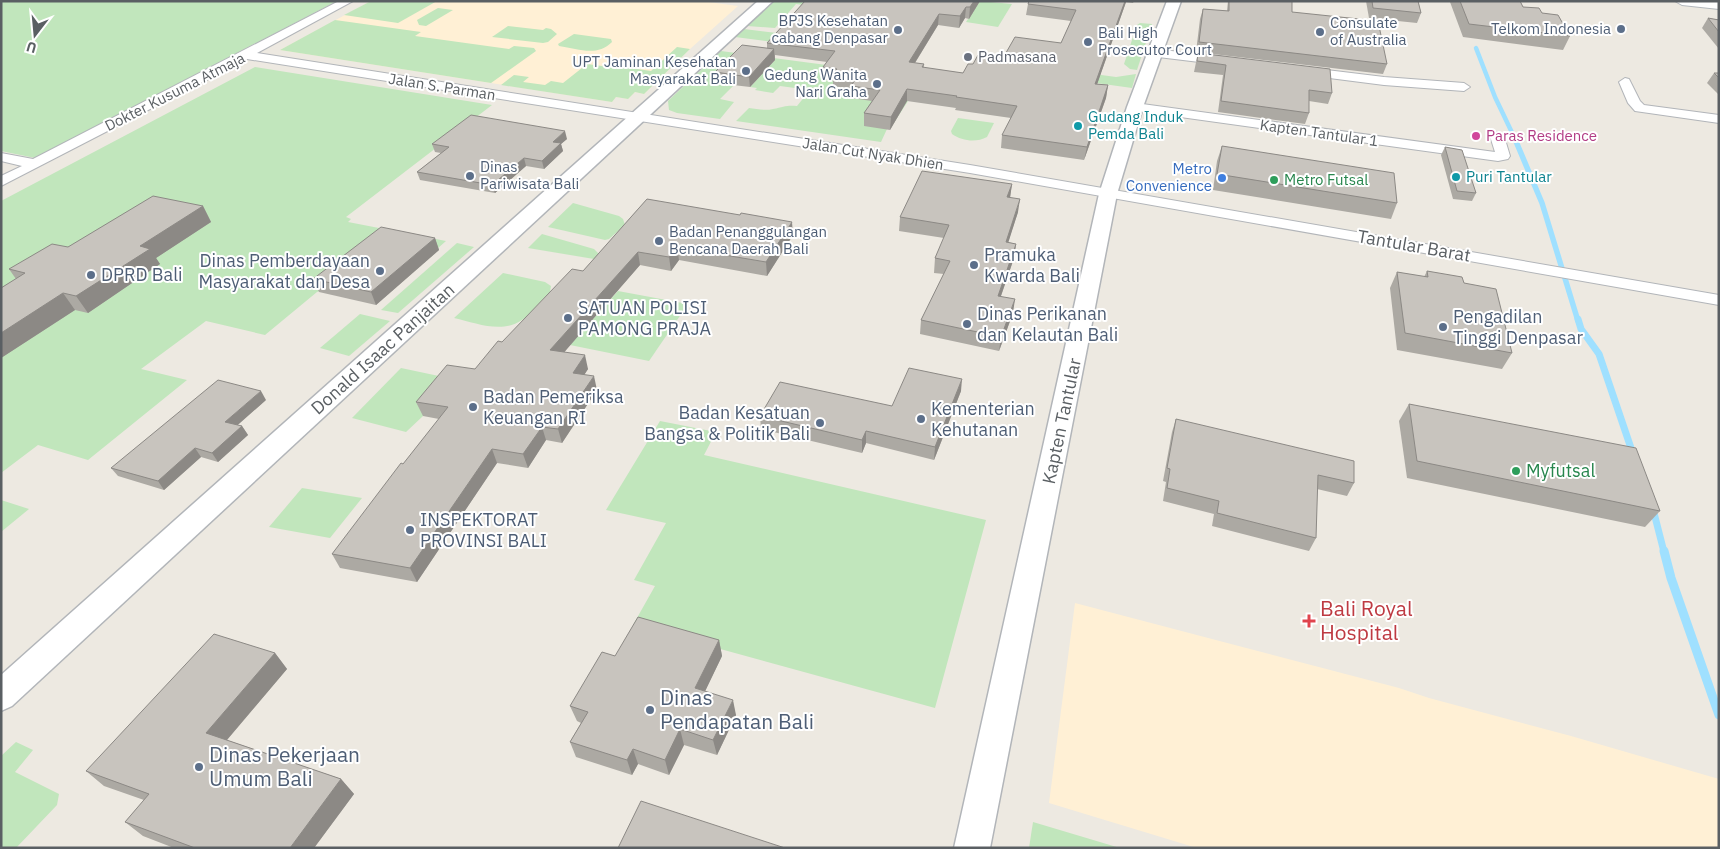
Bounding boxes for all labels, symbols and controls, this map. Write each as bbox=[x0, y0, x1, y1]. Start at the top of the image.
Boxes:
north arrow bbox=[10, 10, 60, 60]
place label: BPJS Kesehatan cabang Denpasar bbox=[771, 11, 888, 47]
place label: Consulate of Australia bbox=[1330, 13, 1407, 49]
place label: Telkom Indonesia bbox=[1491, 19, 1611, 38]
place label: Bali High Prosecutor Court bbox=[1098, 23, 1212, 59]
marker: Telkom Indonesia bbox=[1615, 23, 1627, 35]
marker: BPJS Kesehatan cabang Denpasar bbox=[892, 24, 904, 36]
marker: Consulate of Australia bbox=[1314, 26, 1326, 38]
marker: Bali High Prosecutor Court bbox=[1082, 36, 1094, 48]
text: U bbox=[24, 38, 39, 57]
place label: Padmasana bbox=[978, 47, 1057, 66]
street label: Dokter Kusuma Atmaja bbox=[102, 48, 248, 135]
marker: Padmasana bbox=[962, 51, 974, 63]
place label: UPT Jaminan Kesehatan Masyarakat Bali bbox=[572, 52, 736, 88]
marker: UPT Jaminan Kesehatan Masyarakat Bali bbox=[740, 65, 752, 77]
place label: Gedung Wanita Nari Graha bbox=[764, 65, 867, 101]
street label: Jalan S. Parman bbox=[387, 69, 497, 104]
marker: Gedung Wanita Nari Graha bbox=[871, 78, 883, 90]
place label: Gudang Induk Pemda Bali bbox=[1088, 107, 1183, 143]
street label: Kapten Tantular 1 bbox=[1259, 115, 1380, 150]
marker: Gudang Induk Pemda Bali bbox=[1072, 120, 1084, 132]
place label: Paras Residence bbox=[1486, 126, 1597, 145]
marker: Paras Residence bbox=[1470, 130, 1482, 142]
street label: Jalan Cut Nyak Dhien bbox=[801, 133, 945, 174]
place label: Dinas Pariwisata Bali bbox=[480, 157, 579, 193]
place label: Metro Convenience bbox=[1126, 159, 1212, 195]
place label: Puri Tantular bbox=[1466, 167, 1552, 186]
marker: Dinas Pariwisata Bali bbox=[464, 170, 476, 182]
place label: Metro Futsal bbox=[1284, 170, 1368, 189]
marker: Puri Tantular bbox=[1450, 171, 1462, 183]
marker: Metro Convenience bbox=[1216, 172, 1228, 184]
marker: Metro Futsal bbox=[1268, 174, 1280, 186]
place label: Badan Penanggulangan Bencana Daerah Bali bbox=[669, 222, 827, 258]
street label: Tantular Barat bbox=[1356, 224, 1473, 267]
marker: Badan Penanggulangan Bencana Daerah Bali bbox=[653, 235, 665, 247]
place label: Pramuka Kwarda Bali bbox=[984, 243, 1080, 287]
place label: Dinas Pemberdayaan Masyarakat dan Desa bbox=[198, 249, 370, 293]
marker: Pramuka Kwarda Bali bbox=[968, 259, 980, 271]
place label: DPRD Bali bbox=[101, 263, 183, 286]
marker: Dinas Pemberdayaan Masyarakat dan Desa bbox=[374, 265, 386, 277]
marker: DPRD Bali bbox=[85, 269, 97, 281]
street label: Donald Isaac Panjaitan bbox=[306, 278, 459, 419]
place label: SATUAN POLISI PAMONG PRAJA bbox=[578, 296, 712, 340]
place label: Dinas Perikanan dan Kelautan Bali bbox=[977, 302, 1118, 346]
place label: Pengadilan Tinggi Denpasar bbox=[1453, 305, 1583, 349]
marker: SATUAN POLISI PAMONG PRAJA bbox=[562, 312, 574, 324]
marker: Dinas Perikanan dan Kelautan Bali bbox=[961, 318, 973, 330]
marker: Pengadilan Tinggi Denpasar bbox=[1437, 321, 1449, 333]
street label: Kapten Tantular bbox=[1037, 355, 1086, 486]
place label: Badan Pemeriksa Keuangan RI bbox=[483, 385, 624, 429]
place label: Kementerian Kehutanan bbox=[931, 397, 1035, 441]
marker: Badan Pemeriksa Keuangan RI bbox=[467, 401, 479, 413]
place label: Badan Kesatuan Bangsa & Politik Bali bbox=[644, 401, 810, 445]
marker: Kementerian Kehutanan bbox=[915, 413, 927, 425]
marker: Badan Kesatuan Bangsa & Politik Bali bbox=[814, 417, 826, 429]
place label: Myfutsal bbox=[1526, 459, 1595, 482]
marker: Myfutsal bbox=[1510, 465, 1522, 477]
place label: INSPEKTORAT PROVINSI BALI bbox=[420, 508, 547, 552]
marker: INSPEKTORAT PROVINSI BALI bbox=[404, 524, 416, 536]
place label: Bali Royal Hospital bbox=[1320, 594, 1413, 646]
marker: Bali Royal Hospital bbox=[1302, 614, 1316, 628]
place label: Dinas Pendapatan Bali bbox=[660, 683, 814, 735]
marker: Dinas Pendapatan Bali bbox=[644, 704, 656, 716]
place label: Dinas Pekerjaan Umum Bali bbox=[209, 740, 360, 792]
marker: Dinas Pekerjaan Umum Bali bbox=[193, 761, 205, 773]

